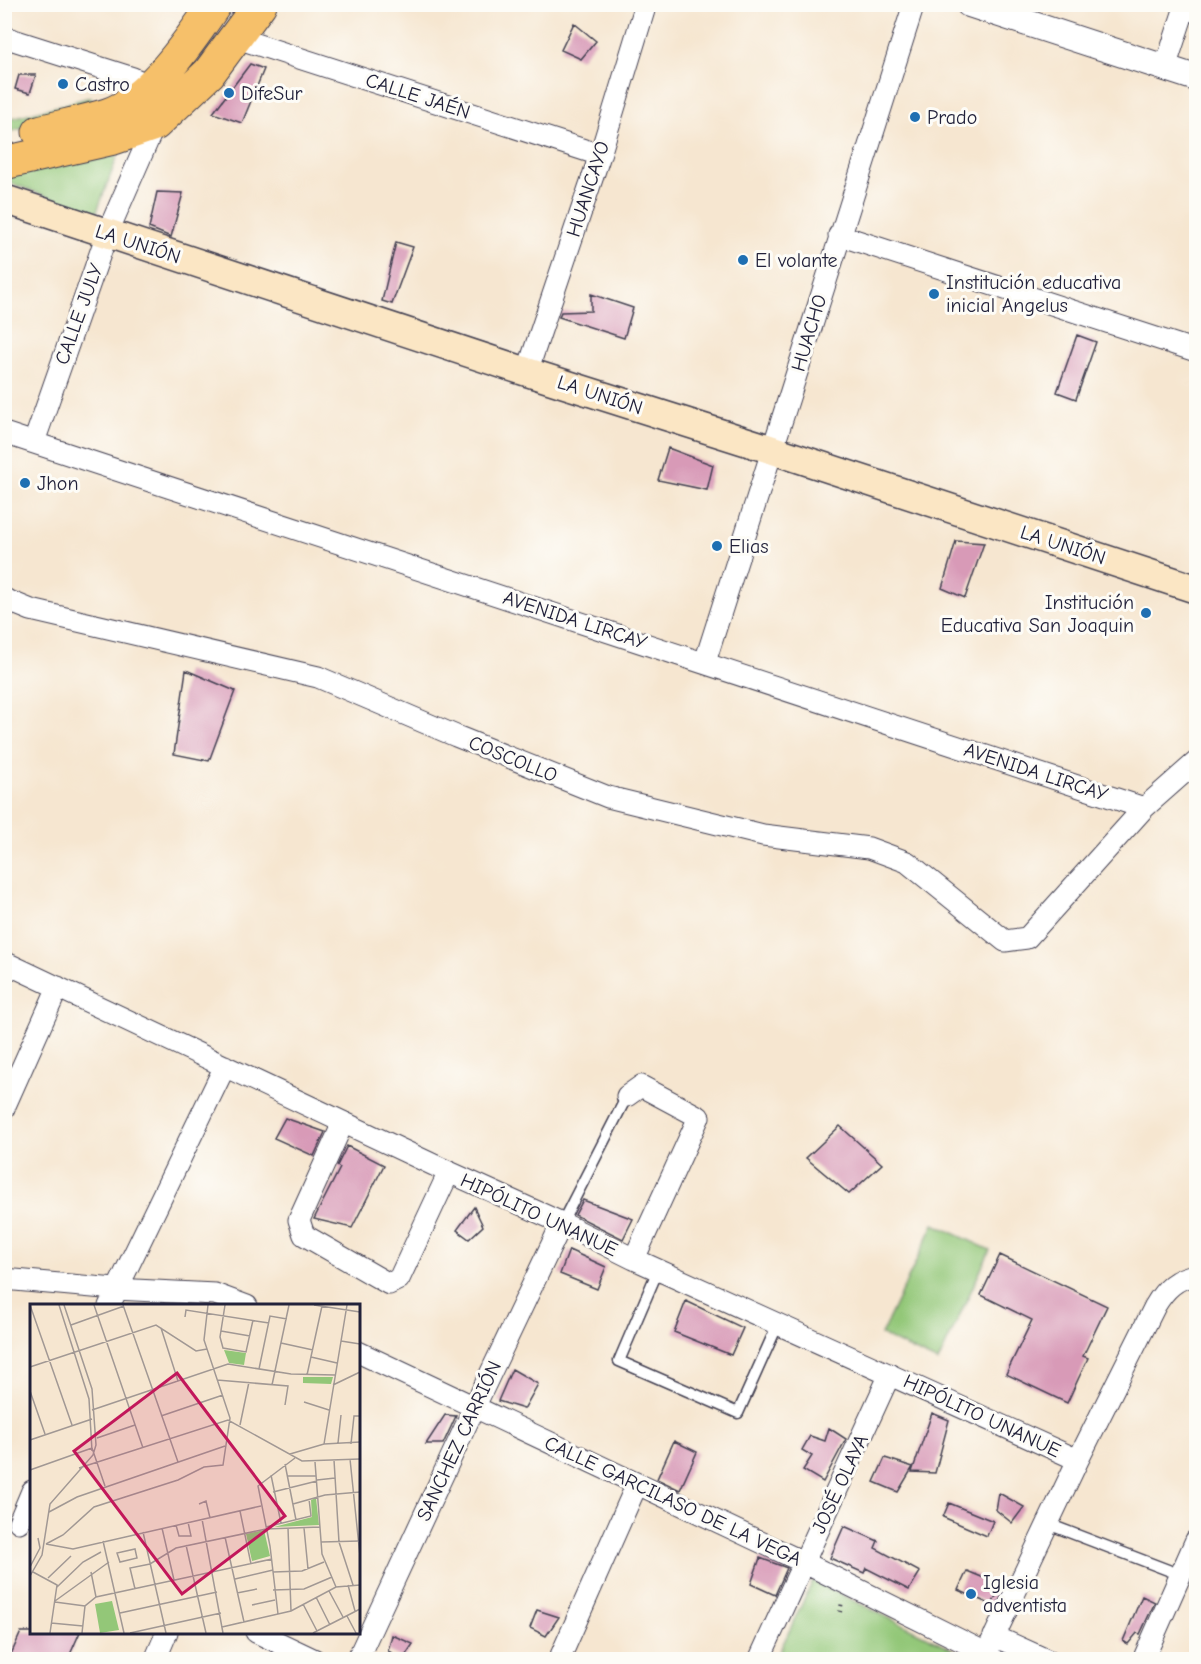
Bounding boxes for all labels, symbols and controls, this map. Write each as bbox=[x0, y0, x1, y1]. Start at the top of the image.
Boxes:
street label: CALLE JAÉN bbox=[363, 68, 473, 124]
place label: Castro bbox=[75, 73, 130, 96]
marker: Castro bbox=[56, 77, 70, 91]
place label: DifeSur bbox=[241, 82, 303, 105]
marker: DifeSur bbox=[222, 86, 236, 100]
place label: Prado bbox=[927, 106, 977, 129]
marker: Prado bbox=[908, 110, 922, 124]
street label: HUANCAYO bbox=[562, 138, 614, 240]
street label: LA UNIÓN bbox=[92, 218, 184, 269]
place label: El volante bbox=[755, 249, 838, 272]
marker: El volante bbox=[736, 253, 750, 267]
street label: CALLE JULY bbox=[50, 260, 108, 368]
place label: Institución educativa inicial Angelus bbox=[946, 271, 1121, 317]
marker: Institución educativa inicial Angelus bbox=[927, 287, 941, 301]
street label: HUACHO bbox=[786, 292, 832, 374]
street label: LA UNIÓN bbox=[554, 369, 646, 420]
place label: Jhon bbox=[37, 472, 79, 495]
marker: Jhon bbox=[18, 476, 32, 490]
street label: LA UNIÓN bbox=[1017, 519, 1109, 570]
place label: Elias bbox=[729, 535, 769, 558]
marker: Elias bbox=[710, 539, 724, 553]
street label: AVENIDA LIRCAY bbox=[500, 586, 650, 654]
place label: Institución Educativa San Joaquin bbox=[941, 591, 1134, 637]
marker: Institución Educativa San Joaquin bbox=[1139, 606, 1153, 620]
street label: COSCOLLO bbox=[465, 731, 561, 787]
street label: AVENIDA LIRCAY bbox=[961, 738, 1111, 806]
street label: HIPÓLITO UNANUE bbox=[457, 1168, 622, 1261]
inset map bbox=[30, 1304, 360, 1634]
street label: SANCHEZ CARRIÓN bbox=[411, 1357, 506, 1525]
street label: HIPÓLITO UNANUE bbox=[900, 1369, 1065, 1462]
street label: JOSÉ OLAYA bbox=[807, 1430, 873, 1537]
street label: CALLE GARCILASO DE LA VEGA bbox=[541, 1431, 806, 1571]
place label: Iglesia adventista bbox=[983, 1571, 1067, 1617]
marker: Iglesia adventista bbox=[964, 1587, 978, 1601]

